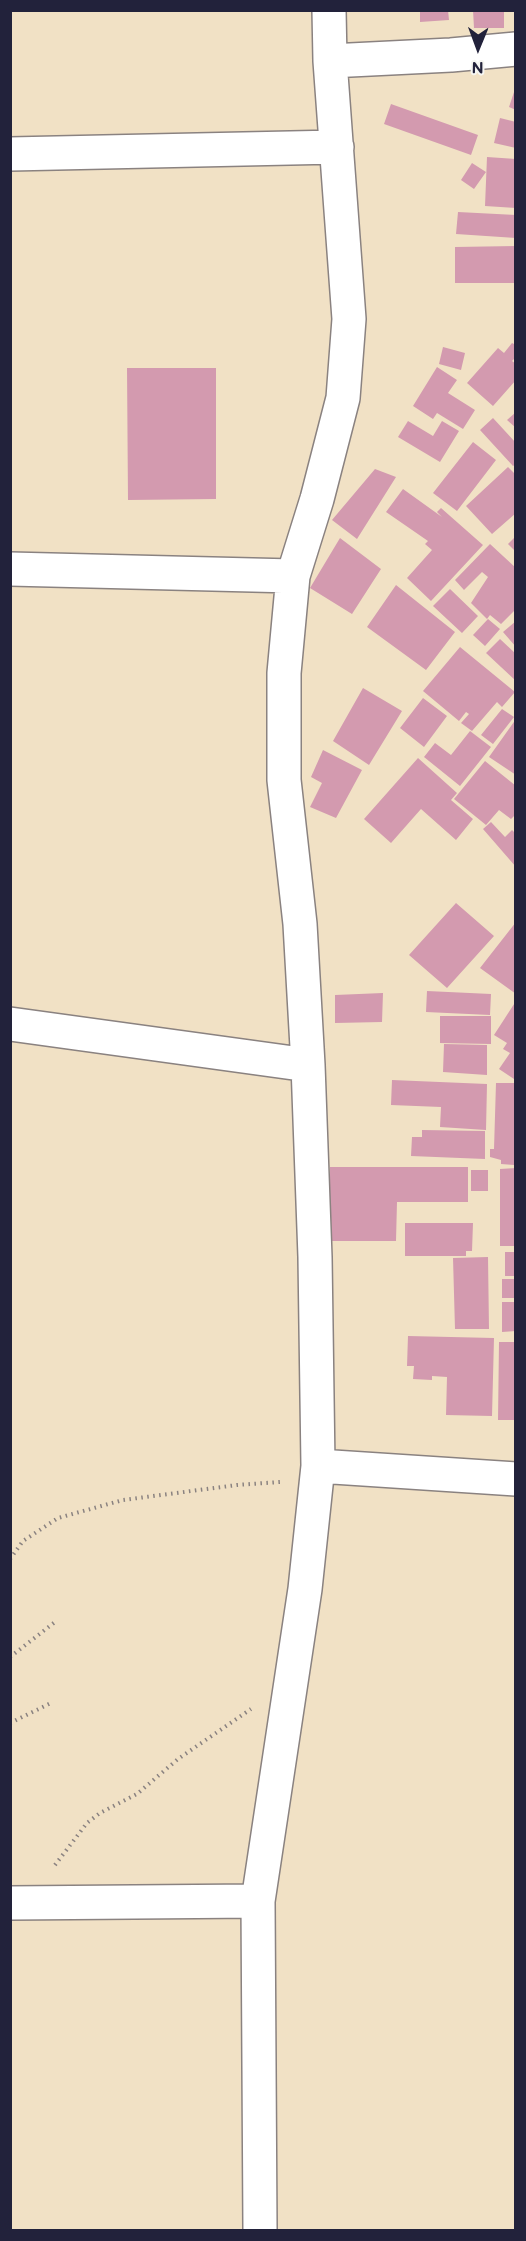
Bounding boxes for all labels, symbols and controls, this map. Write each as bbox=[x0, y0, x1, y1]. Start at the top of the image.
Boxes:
north arrow bbox=[448, 18, 508, 78]
text: N bbox=[471, 57, 484, 76]

